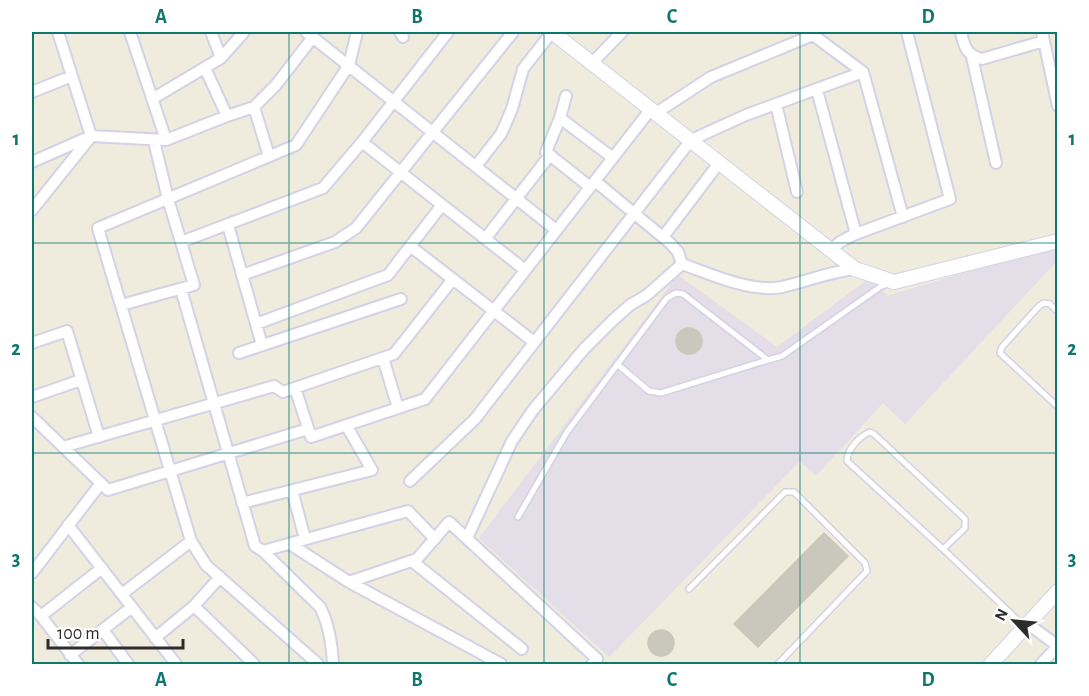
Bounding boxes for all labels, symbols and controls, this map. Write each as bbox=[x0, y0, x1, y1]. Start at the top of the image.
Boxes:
text: A bbox=[155, 7, 167, 27]
text: B bbox=[411, 7, 423, 27]
text: C bbox=[667, 7, 678, 27]
text: D bbox=[921, 7, 935, 27]
text: 1 bbox=[12, 129, 20, 149]
text: 1 bbox=[1068, 129, 1076, 149]
text: 2 bbox=[11, 339, 21, 359]
text: 2 bbox=[1067, 339, 1077, 359]
text: 3 bbox=[12, 549, 20, 569]
text: 3 bbox=[1068, 549, 1076, 569]
north arrow bbox=[984, 591, 1044, 651]
text: N bbox=[992, 606, 1011, 623]
scale bar bbox=[48, 612, 183, 650]
text: 100 m bbox=[57, 625, 100, 643]
text: A bbox=[155, 670, 167, 690]
text: B bbox=[411, 670, 423, 690]
text: C bbox=[667, 670, 678, 690]
text: D bbox=[921, 670, 935, 690]

